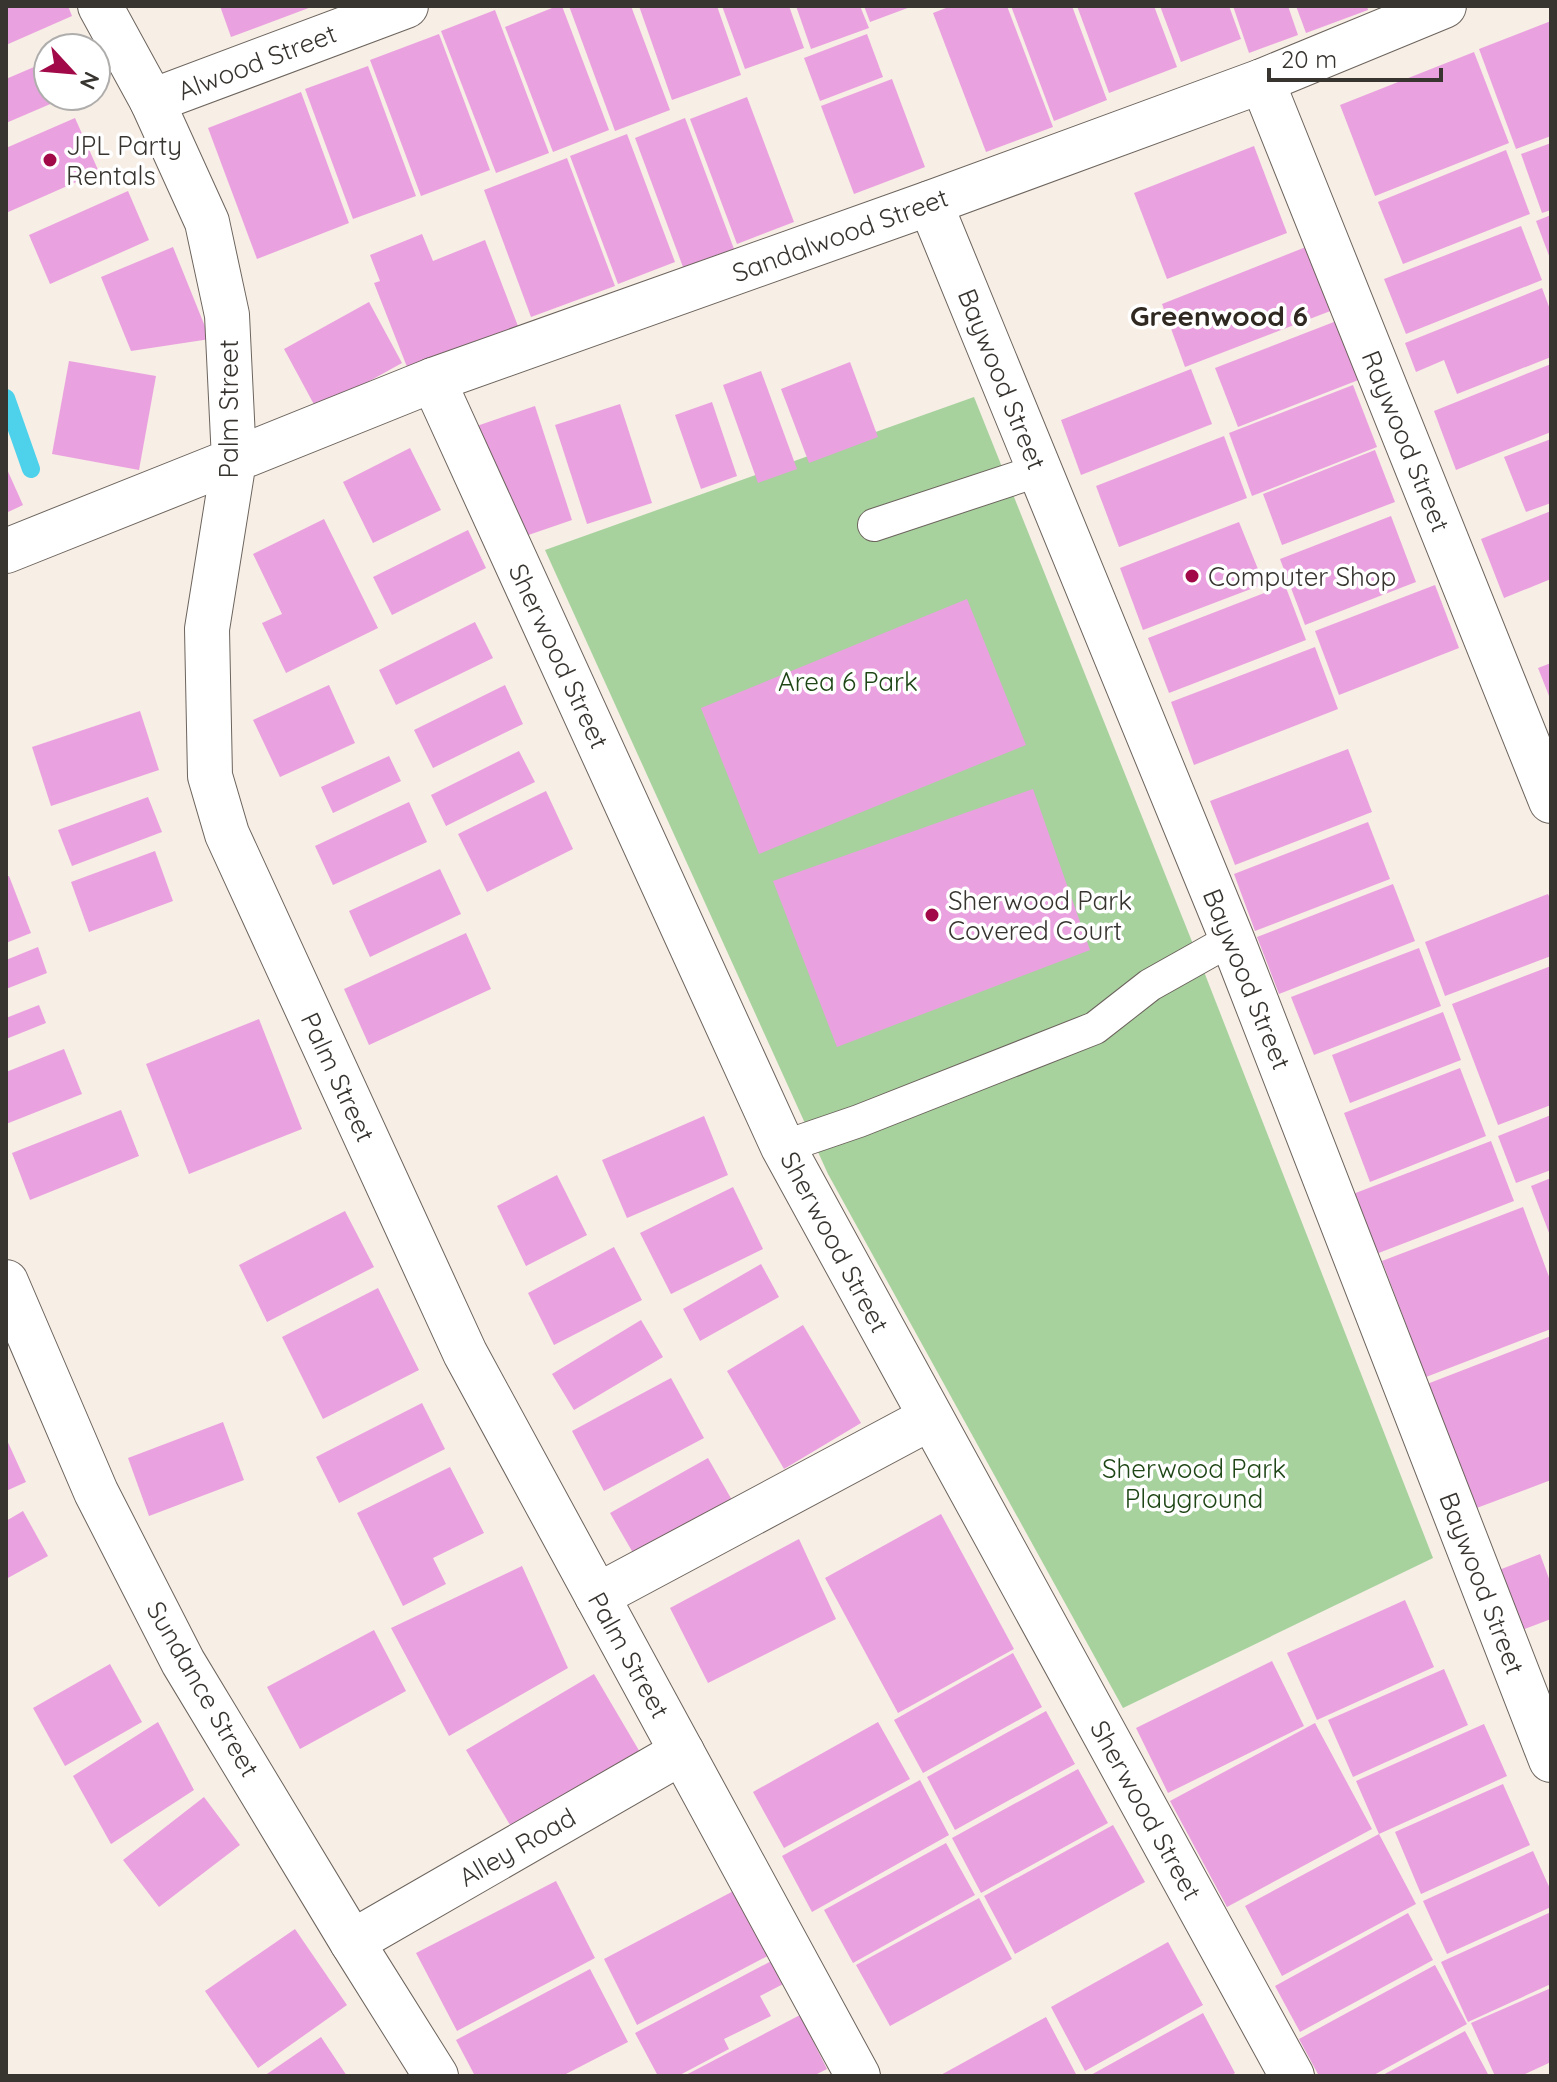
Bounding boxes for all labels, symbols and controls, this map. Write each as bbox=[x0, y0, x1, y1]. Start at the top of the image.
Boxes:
street label: Alwood Street bbox=[173, 17, 341, 107]
north arrow bbox=[32, 32, 112, 112]
scale bar bbox=[1269, 32, 1441, 82]
text: 20 m bbox=[1281, 44, 1337, 74]
text: N bbox=[74, 67, 106, 94]
place label: JPL Party Rentals bbox=[66, 129, 182, 192]
marker: JPL Party Rentals bbox=[41, 151, 59, 169]
street label: Sandalwood Street bbox=[728, 181, 952, 289]
street label: Baywood Street bbox=[951, 284, 1053, 474]
district label: Greenwood 6 bbox=[1130, 298, 1308, 333]
street label: Palm Street bbox=[212, 340, 245, 478]
street label: Raywood Street bbox=[1355, 345, 1457, 537]
street label: Sherwood Street bbox=[502, 558, 616, 754]
place label: Computer Shop bbox=[1208, 560, 1396, 593]
marker: Computer Shop bbox=[1183, 567, 1201, 585]
park label: Area 6 Park bbox=[778, 665, 918, 698]
place label: Sherwood Park Covered Court bbox=[948, 884, 1132, 947]
street label: Baywood Street bbox=[1196, 884, 1298, 1074]
marker: Sherwood Park Covered Court bbox=[923, 906, 941, 924]
street label: Palm Street bbox=[294, 1007, 382, 1147]
street label: Sherwood Street bbox=[773, 1146, 897, 1338]
park label: Sherwood Park Playground bbox=[1102, 1452, 1286, 1515]
street label: Baywood Street bbox=[1432, 1487, 1532, 1679]
street label: Palm Street bbox=[581, 1586, 677, 1724]
street label: Sundance Street bbox=[139, 1595, 267, 1783]
street label: Sherwood Street bbox=[1083, 1714, 1209, 1906]
street label: Alley Road bbox=[453, 1800, 581, 1894]

